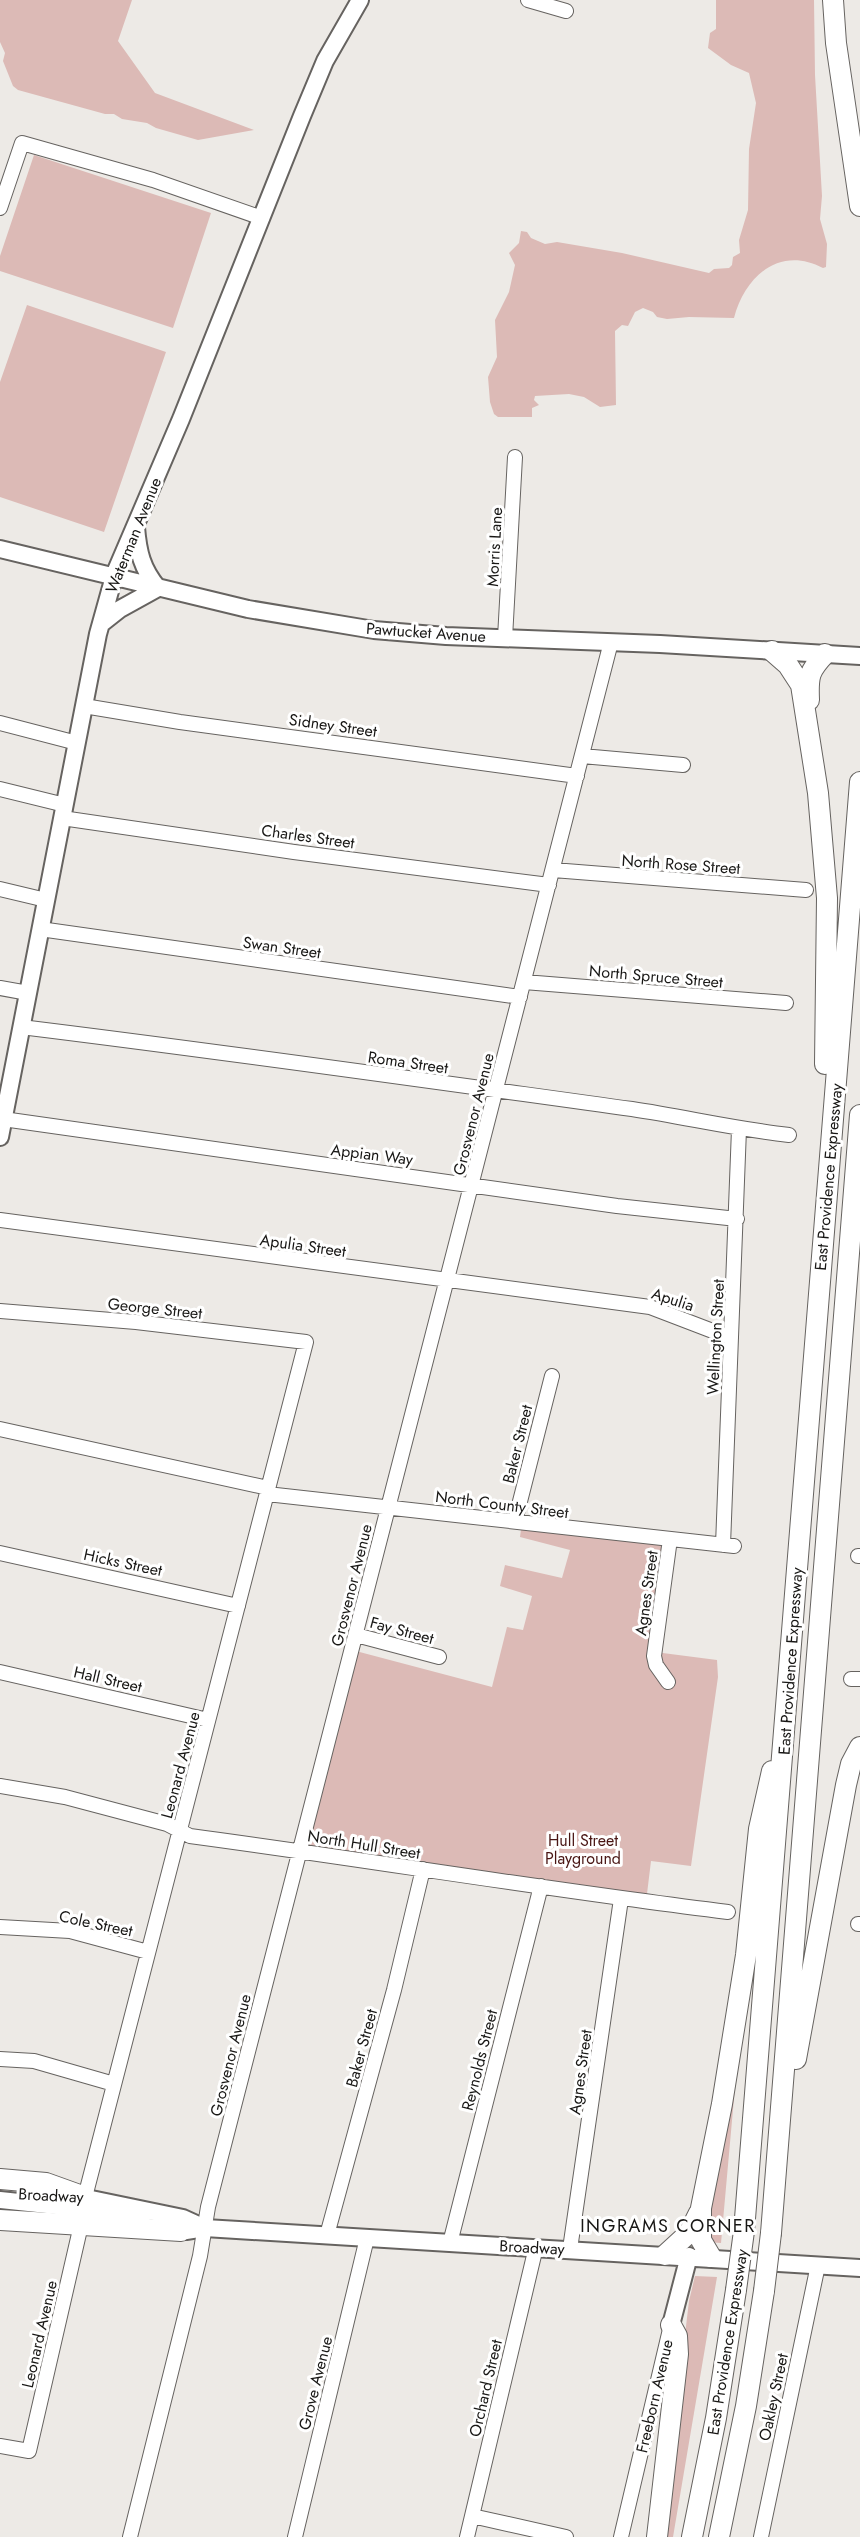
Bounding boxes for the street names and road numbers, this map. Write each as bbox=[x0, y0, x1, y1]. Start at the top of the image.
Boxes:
street label: Waterman Avenue bbox=[100, 474, 167, 596]
street label: Morris Lane bbox=[481, 507, 508, 587]
street label: Pawtucket Avenue bbox=[365, 617, 487, 648]
street label: Sidney Street bbox=[288, 708, 378, 743]
street label: Charles Street bbox=[260, 819, 356, 854]
street label: North Rose Street bbox=[621, 849, 741, 880]
street label: Swan Street bbox=[241, 931, 323, 964]
street label: North Spruce Street bbox=[588, 959, 724, 994]
street label: Roma Street bbox=[366, 1045, 450, 1080]
street label: Grosvenor Avenue bbox=[447, 1051, 500, 1178]
street label: East Providence Expressway bbox=[809, 1081, 848, 1272]
street label: Appian Way bbox=[329, 1138, 415, 1171]
street label: Apulia Street bbox=[258, 1228, 348, 1263]
street label: Wellington Street bbox=[701, 1278, 730, 1395]
street label: Apulia bbox=[649, 1282, 697, 1317]
street label: George Street bbox=[107, 1292, 204, 1325]
street label: Baker Street bbox=[497, 1402, 538, 1486]
street label: North County Street bbox=[434, 1485, 570, 1524]
street label: Grosvenor Avenue bbox=[325, 1522, 378, 1649]
street label: Hicks Street bbox=[82, 1543, 164, 1582]
street label: Agnes Street bbox=[629, 1549, 664, 1637]
street label: East Providence Expressway bbox=[772, 1566, 809, 1756]
street label: Fay Street bbox=[367, 1611, 436, 1650]
street label: Hall Street bbox=[71, 1660, 144, 1699]
street label: Leonard Avenue bbox=[155, 1709, 206, 1821]
street label: North Hull Street bbox=[306, 1824, 422, 1865]
street label: Cole Street bbox=[57, 1904, 135, 1943]
street label: Grosvenor Avenue bbox=[204, 1992, 257, 2119]
street label: Baker Street bbox=[340, 2006, 383, 2090]
street label: Reynolds Street bbox=[456, 2007, 503, 2113]
street label: Agnes Street bbox=[563, 2028, 598, 2116]
street label: Broadway bbox=[18, 2182, 85, 2209]
street label: Broadway bbox=[499, 2234, 566, 2261]
street label: East Providence Expressway bbox=[701, 2247, 754, 2437]
street label: Leonard Avenue bbox=[16, 2278, 63, 2390]
street label: Grove Avenue bbox=[293, 2334, 338, 2432]
street label: Orchard Street bbox=[463, 2337, 508, 2439]
street label: Freeborn Avenue bbox=[630, 2337, 679, 2455]
street label: Oakley Street bbox=[753, 2351, 794, 2443]

